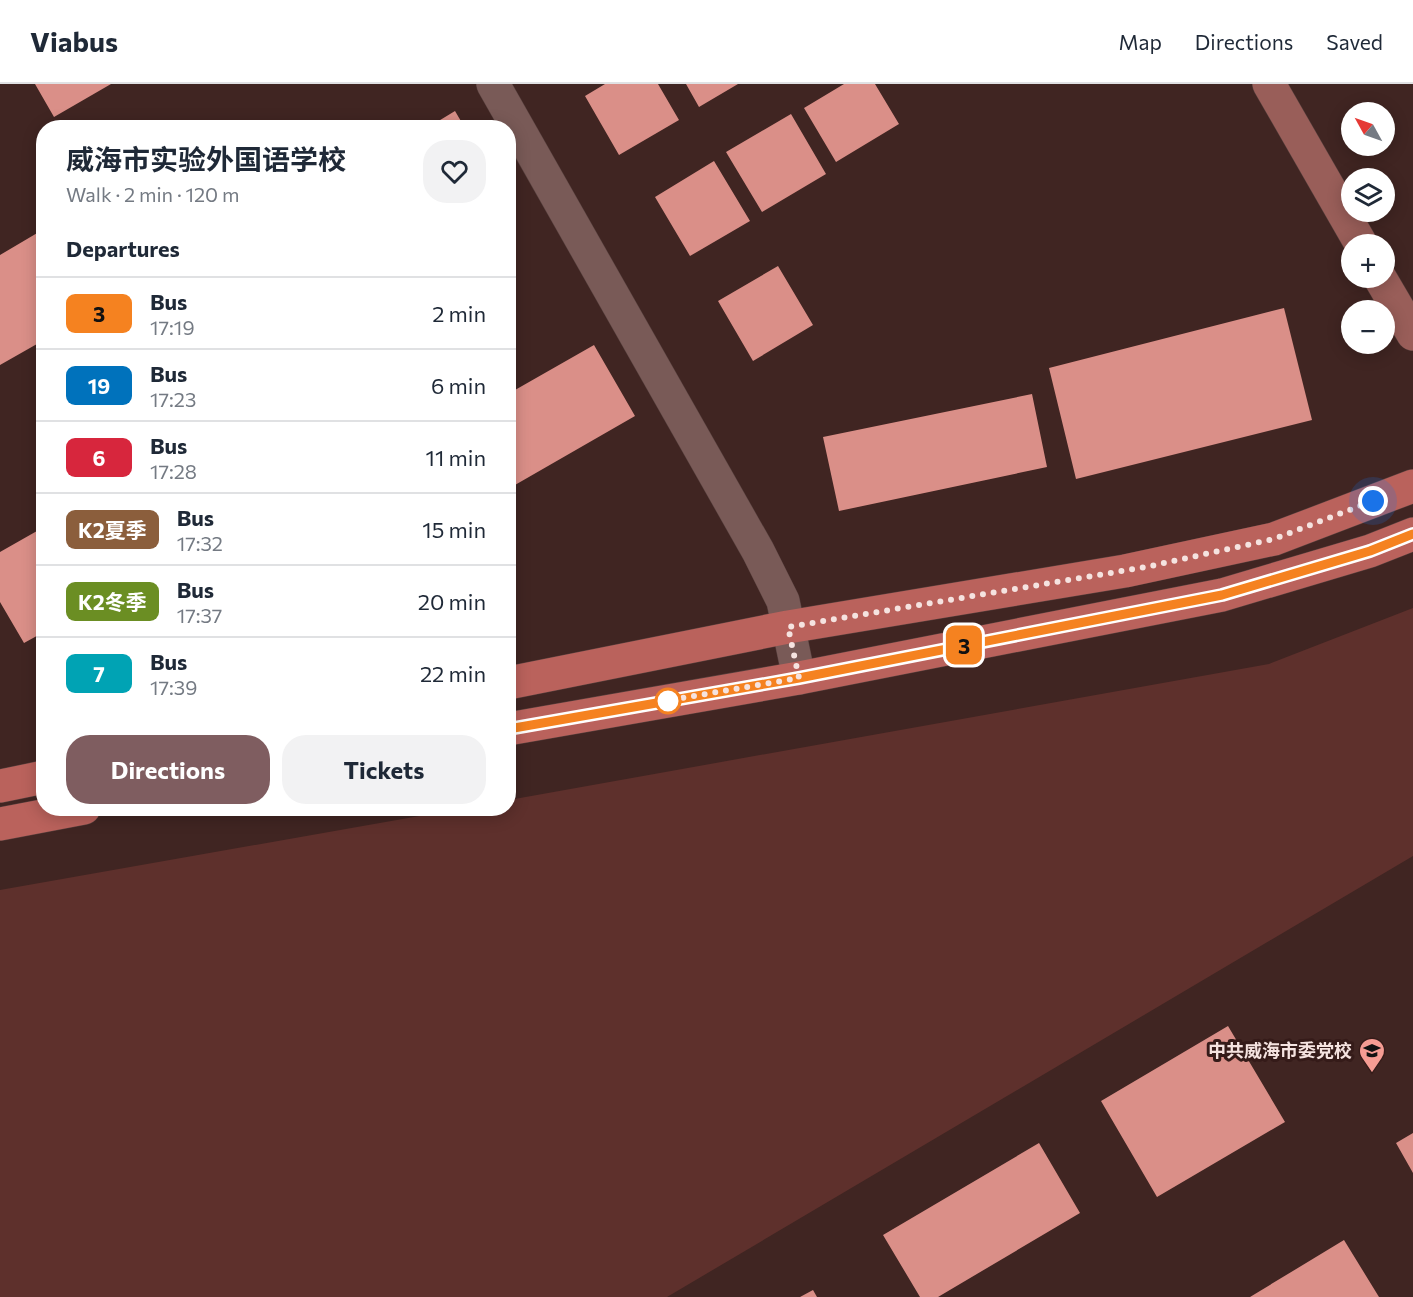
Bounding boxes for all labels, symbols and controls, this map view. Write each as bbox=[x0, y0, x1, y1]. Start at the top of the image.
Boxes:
text: Viabus bbox=[30, 24, 118, 58]
text: Map bbox=[1119, 29, 1162, 54]
text: Directions bbox=[1195, 29, 1293, 54]
text: Saved bbox=[1326, 29, 1383, 54]
north arrow bbox=[1341, 102, 1395, 156]
map controls bbox=[1341, 102, 1395, 354]
button: heart bbox=[423, 140, 486, 203]
text: 威海市实验外国语学校 bbox=[66, 142, 346, 176]
button: layers bbox=[1341, 168, 1395, 222]
text: Walk · 2 min · 120 m bbox=[66, 182, 239, 206]
button: + bbox=[1341, 234, 1395, 288]
text: Departures bbox=[66, 235, 180, 262]
text: Bus bbox=[150, 288, 187, 315]
text: 2 min bbox=[432, 300, 486, 327]
button: − bbox=[1341, 300, 1395, 354]
text: 3 bbox=[93, 301, 105, 326]
text: 17:19 bbox=[150, 315, 195, 339]
text: Bus bbox=[150, 360, 187, 387]
text: 6 min bbox=[431, 372, 486, 399]
text: 19 bbox=[88, 373, 110, 398]
text: 17:23 bbox=[150, 387, 196, 411]
text: Bus bbox=[150, 432, 187, 459]
text: 11 min bbox=[426, 444, 486, 471]
text: 6 bbox=[93, 445, 105, 470]
text: 17:28 bbox=[150, 459, 197, 483]
your location bbox=[1358, 486, 1388, 516]
text: Bus bbox=[177, 504, 214, 531]
text: 15 min bbox=[422, 516, 486, 543]
text: K2夏季 bbox=[78, 517, 147, 542]
text: 17:32 bbox=[177, 531, 223, 555]
text: Bus bbox=[177, 576, 214, 603]
text: 20 min bbox=[418, 588, 486, 615]
text: K2冬季 bbox=[78, 589, 147, 614]
text: 17:37 bbox=[177, 603, 222, 627]
line badge: 3 bbox=[944, 626, 984, 664]
text: 3 bbox=[958, 633, 970, 658]
text: Bus bbox=[150, 648, 187, 675]
text: 22 min bbox=[420, 660, 486, 687]
text: 7 bbox=[93, 661, 105, 686]
text: 17:39 bbox=[150, 675, 197, 699]
unlabelled marker bbox=[655, 688, 681, 714]
button: Directions bbox=[66, 735, 270, 804]
button: Tickets bbox=[282, 735, 486, 804]
school or university icon: 中共威海市委党校 bbox=[1357, 1036, 1387, 1074]
place label: 中共威海市委党校 bbox=[1208, 1039, 1352, 1061]

